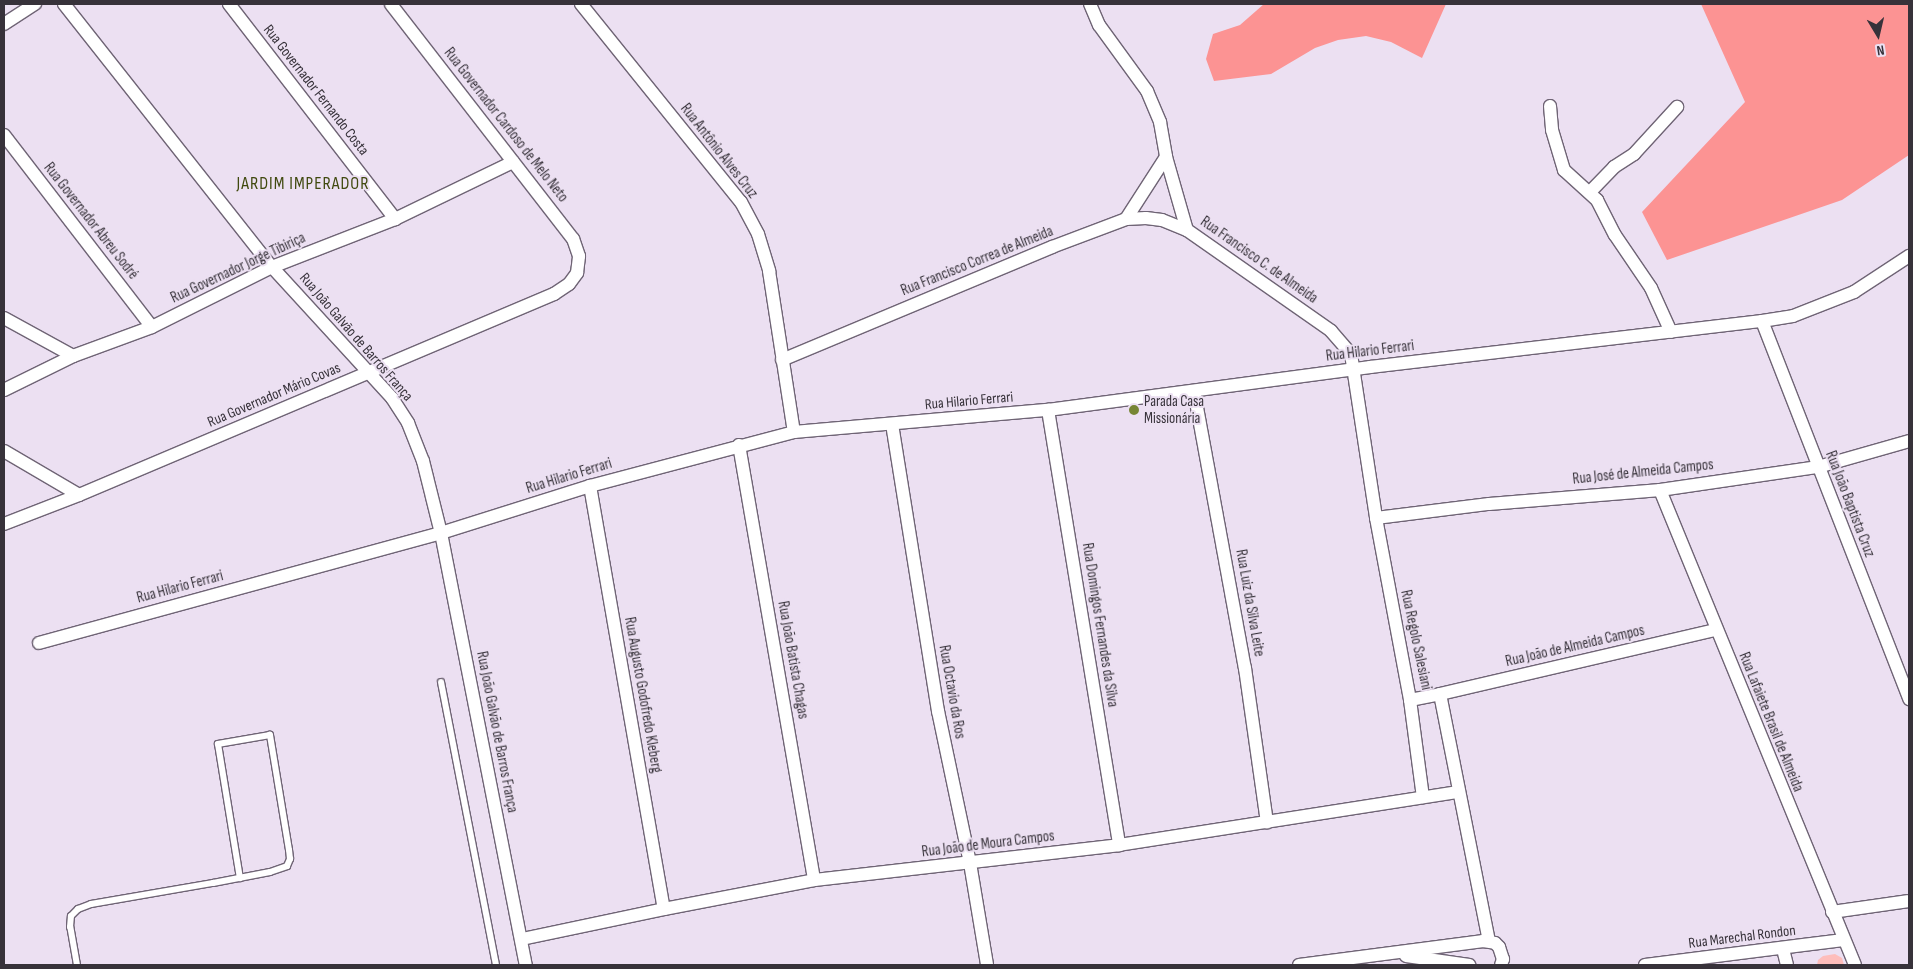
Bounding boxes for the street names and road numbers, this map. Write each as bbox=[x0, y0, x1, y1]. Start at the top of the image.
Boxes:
street label: Rua Governador Fernando Costa bbox=[259, 21, 373, 159]
street label: Rua Governador Cardoso de Melo Neto bbox=[440, 44, 572, 206]
street label: Rua Antônio Alves Cruz bbox=[676, 100, 762, 202]
street label: Rua Governador Abreu Sodré bbox=[40, 159, 142, 283]
street label: Rua Francisco C. de Almeida bbox=[1197, 213, 1321, 307]
street label: Rua Francisco Correa de Almeida bbox=[898, 222, 1056, 300]
street label: Rua Governador Jorge Tibiriça bbox=[168, 229, 308, 307]
street label: Rua João Galvão de Barros França bbox=[295, 269, 417, 405]
street label: Rua Hilario Ferrari bbox=[1325, 337, 1415, 365]
street label: Rua Governador Mário Covas bbox=[205, 359, 343, 431]
street label: Rua Hilario Ferrari bbox=[924, 388, 1014, 414]
street label: Rua João Baptista Cruz bbox=[1821, 448, 1879, 560]
street label: Rua Hilario Ferrari bbox=[524, 454, 614, 498]
street label: Rua José de Almeida Campos bbox=[1572, 456, 1714, 488]
street label: Rua Domingos Fernandes da Silva bbox=[1078, 542, 1122, 708]
street label: Rua Luiz da Silva Leite bbox=[1232, 548, 1268, 658]
street label: Rua Hilario Ferrari bbox=[135, 567, 225, 607]
street label: Rua Regolo Salesiani bbox=[1397, 588, 1435, 692]
street label: Rua João Batista Chagas bbox=[774, 600, 812, 720]
street label: Rua Augusto Godofredo Kleberg bbox=[620, 616, 666, 774]
street label: Rua João de Almeida Campos bbox=[1504, 621, 1646, 671]
street label: Rua Octavio da Ros bbox=[935, 644, 969, 740]
street label: Rua João Galvão de Barros França bbox=[473, 650, 521, 814]
street label: Rua Lafaiete Brasil de Almeida bbox=[1735, 650, 1807, 794]
street label: Rua João de Moura Campos bbox=[921, 827, 1055, 861]
street label: Rua Marechal Rondon bbox=[1687, 921, 1797, 953]

